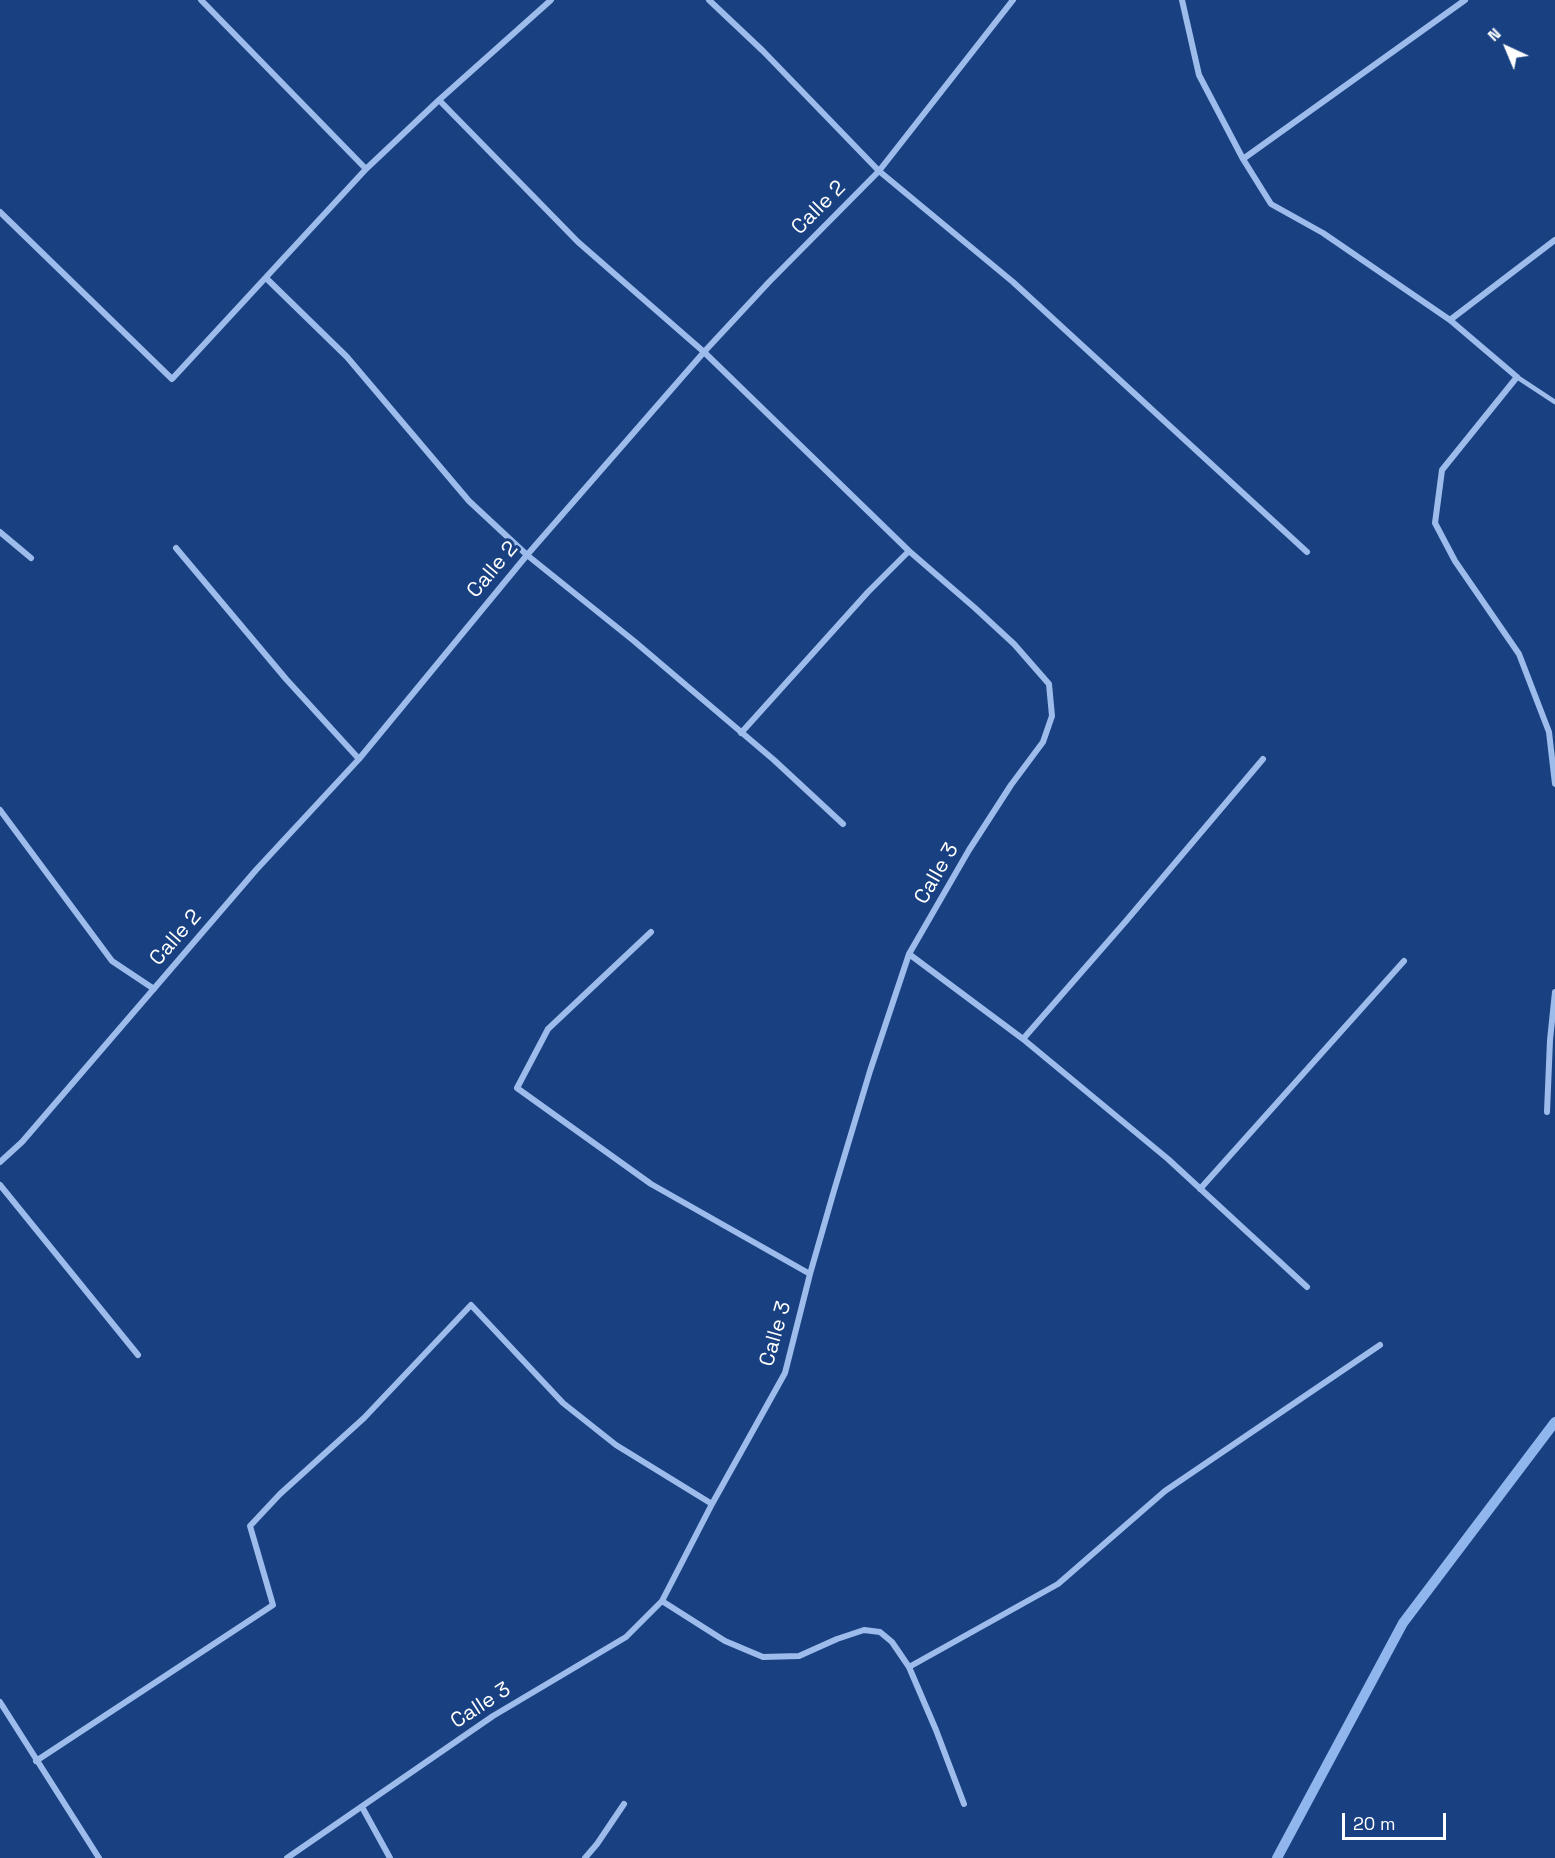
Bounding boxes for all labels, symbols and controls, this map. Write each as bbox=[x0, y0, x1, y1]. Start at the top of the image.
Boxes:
north arrow bbox=[1477, 18, 1537, 78]
text: N bbox=[1483, 23, 1505, 46]
street label: Calle 2 bbox=[787, 176, 851, 240]
street label: Calle 2 bbox=[462, 536, 524, 604]
street label: Calle 3 bbox=[909, 839, 965, 909]
street label: Calle 2 bbox=[145, 905, 207, 971]
street label: Calle 3 bbox=[755, 1299, 797, 1369]
street label: Calle 3 bbox=[446, 1677, 516, 1735]
scale bar bbox=[1345, 1801, 1448, 1839]
text: 20 m bbox=[1353, 1812, 1396, 1835]

